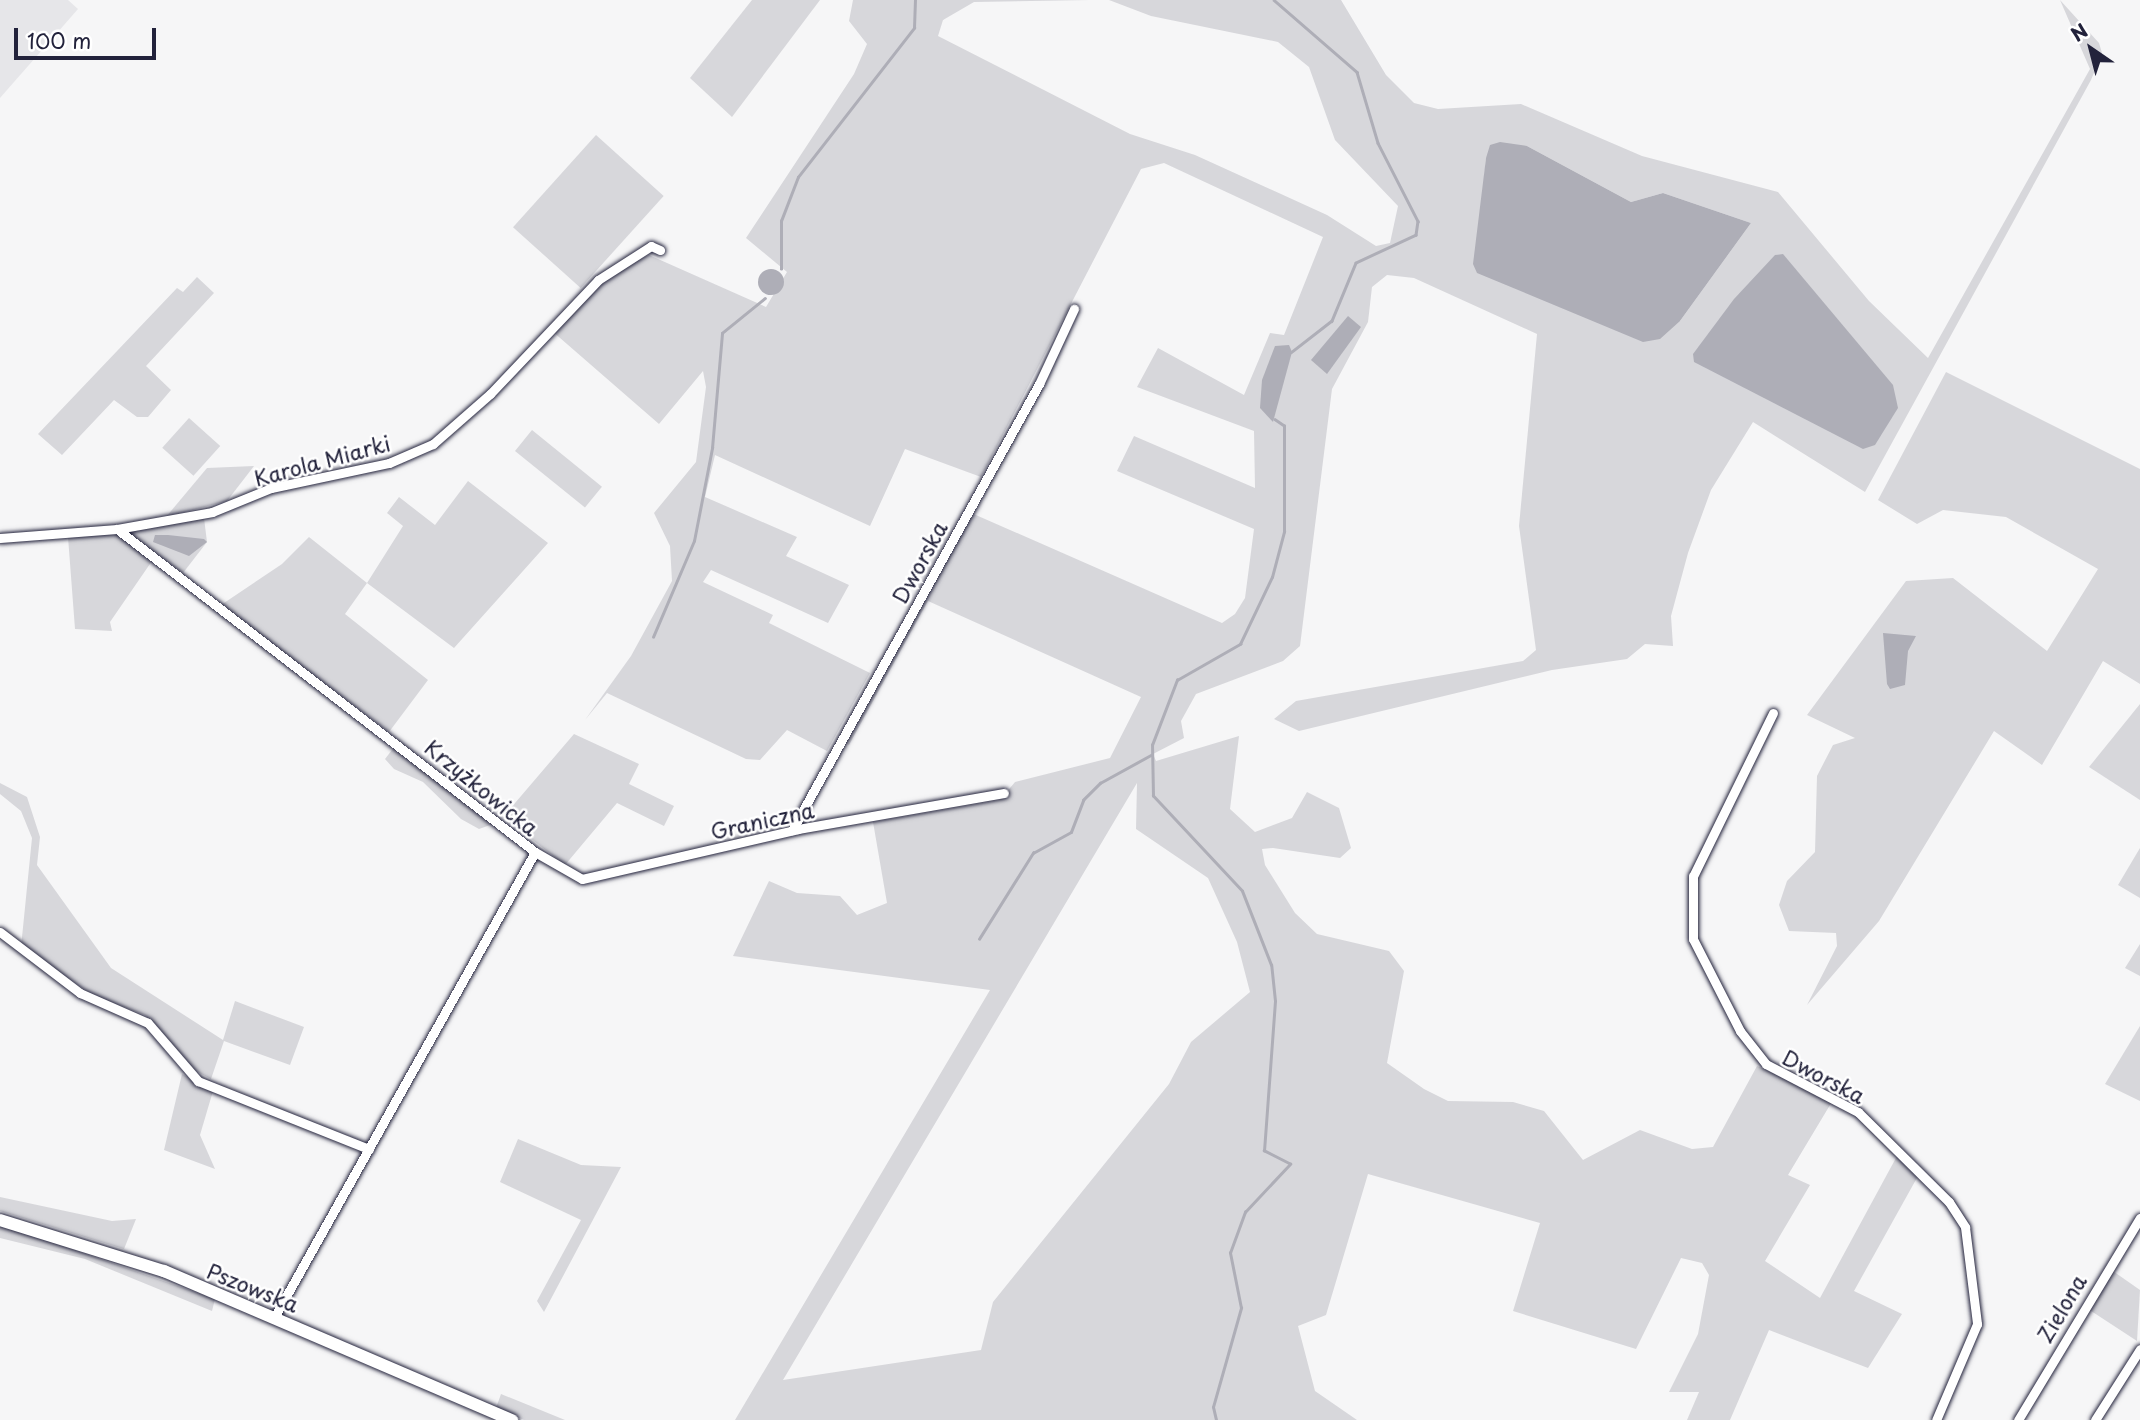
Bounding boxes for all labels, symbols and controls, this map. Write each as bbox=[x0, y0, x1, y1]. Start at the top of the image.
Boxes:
scale bar bbox=[18, 14, 159, 58]
north arrow bbox=[2056, 14, 2126, 84]
text: N bbox=[2065, 16, 2093, 48]
text: 100 m bbox=[27, 24, 91, 56]
street label: Karola Miarki bbox=[251, 430, 393, 490]
street label: Dworska bbox=[886, 517, 952, 607]
street label: Krzyżkowicka bbox=[420, 734, 544, 840]
street label: Graniczna bbox=[708, 797, 816, 843]
street label: Dworska bbox=[1779, 1044, 1869, 1108]
street label: Pszowska bbox=[204, 1257, 302, 1317]
street label: Zielona bbox=[2031, 1270, 2091, 1346]

